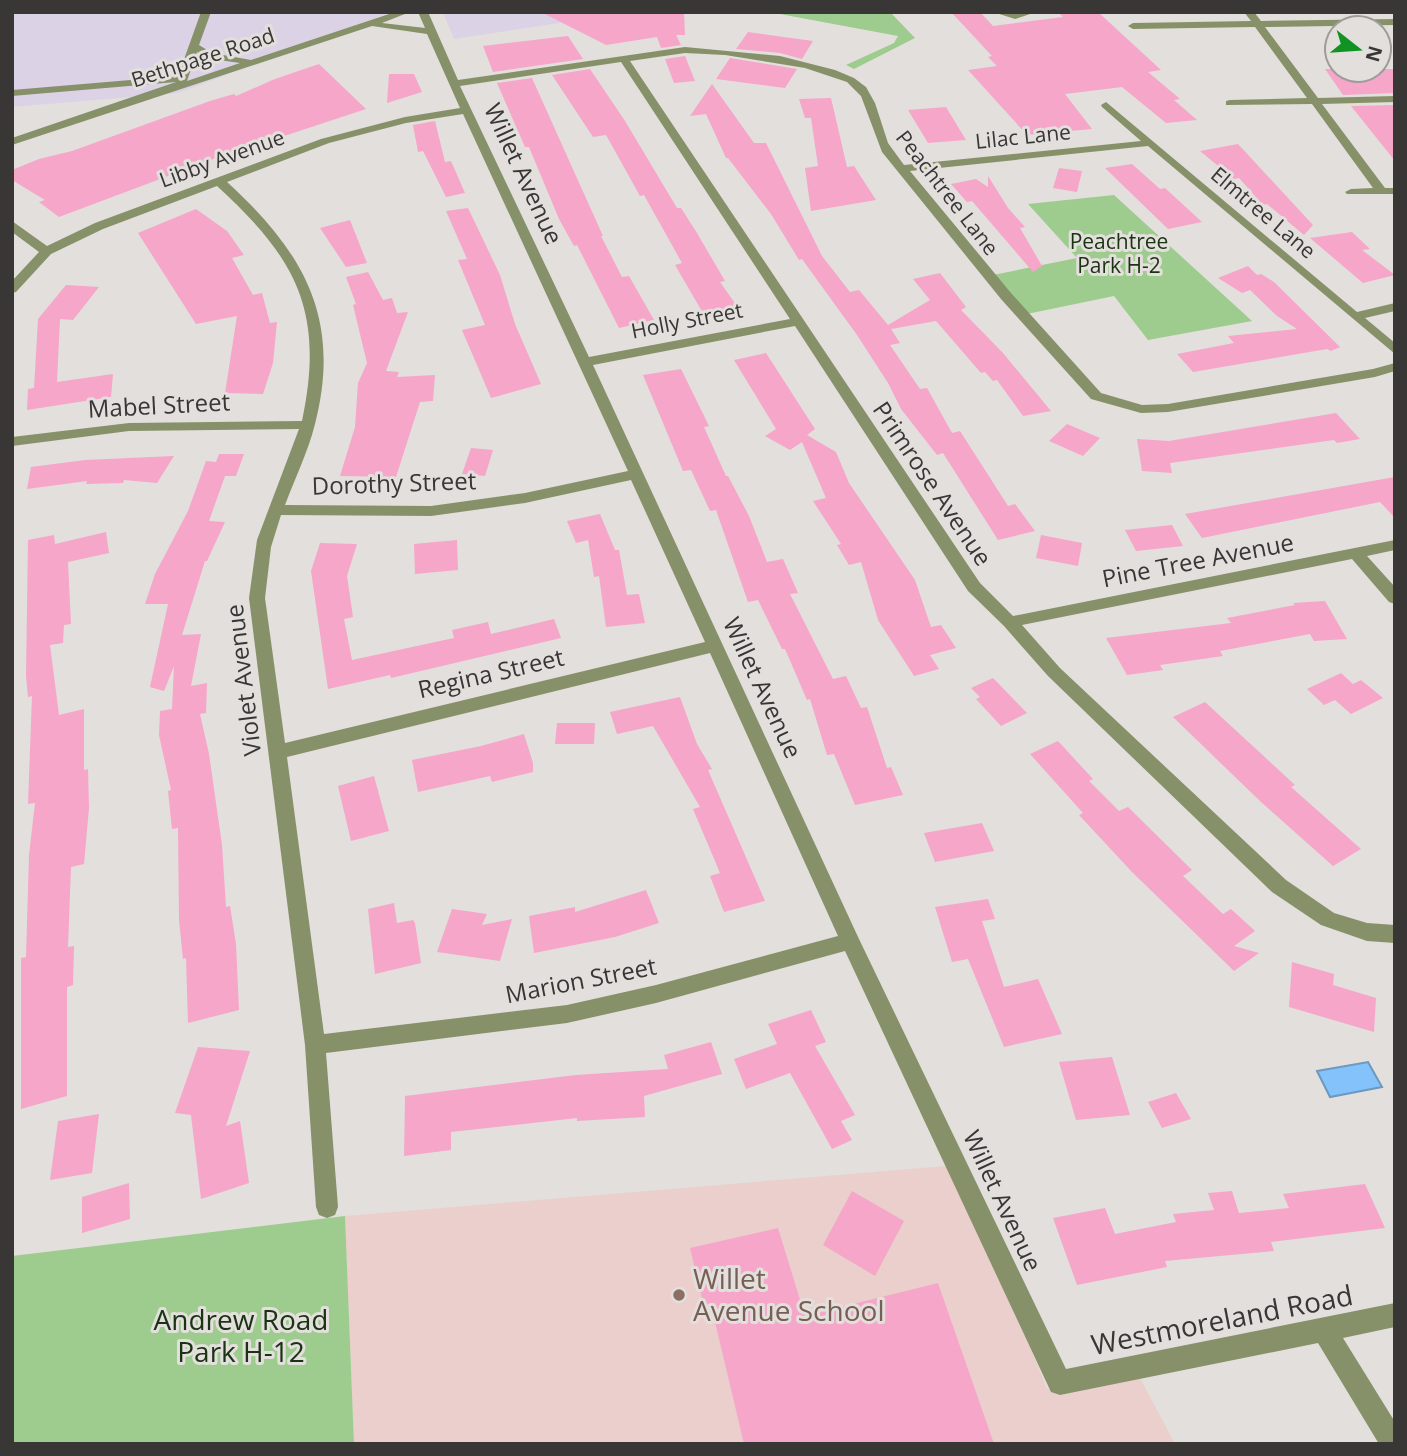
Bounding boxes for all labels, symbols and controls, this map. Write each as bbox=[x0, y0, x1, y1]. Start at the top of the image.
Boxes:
north arrow bbox=[1323, 14, 1393, 84]
street label: Bethpage Road bbox=[128, 21, 278, 93]
text: N bbox=[1360, 43, 1389, 65]
street label: Willet Avenue bbox=[477, 97, 571, 249]
street label: Lilac Lane bbox=[974, 117, 1072, 155]
street label: Libby Avenue bbox=[155, 122, 288, 194]
street label: Peachtree Lane bbox=[890, 124, 1005, 261]
street label: Elmtree Lane bbox=[1205, 160, 1322, 264]
park label: Peachtree Park H-2 bbox=[1070, 227, 1168, 279]
street label: Holly Street bbox=[628, 295, 745, 345]
street label: Mabel Street bbox=[87, 384, 231, 425]
street label: Primrose Avenue bbox=[866, 395, 1000, 572]
street label: Dorothy Street bbox=[311, 463, 477, 502]
street label: Pine Tree Avenue bbox=[1099, 525, 1296, 594]
street label: Violet Avenue bbox=[217, 602, 268, 758]
street label: Willet Avenue bbox=[716, 611, 810, 763]
street label: Regina Street bbox=[415, 640, 567, 705]
street label: Marion Street bbox=[502, 949, 659, 1010]
street label: Willet Avenue bbox=[956, 1124, 1050, 1276]
place label: Willet Avenue School bbox=[693, 1259, 884, 1329]
street label: Westmoreland Road bbox=[1088, 1275, 1356, 1363]
marker: Willet Avenue School bbox=[671, 1287, 687, 1303]
park label: Andrew Road Park H-12 bbox=[154, 1300, 328, 1370]

